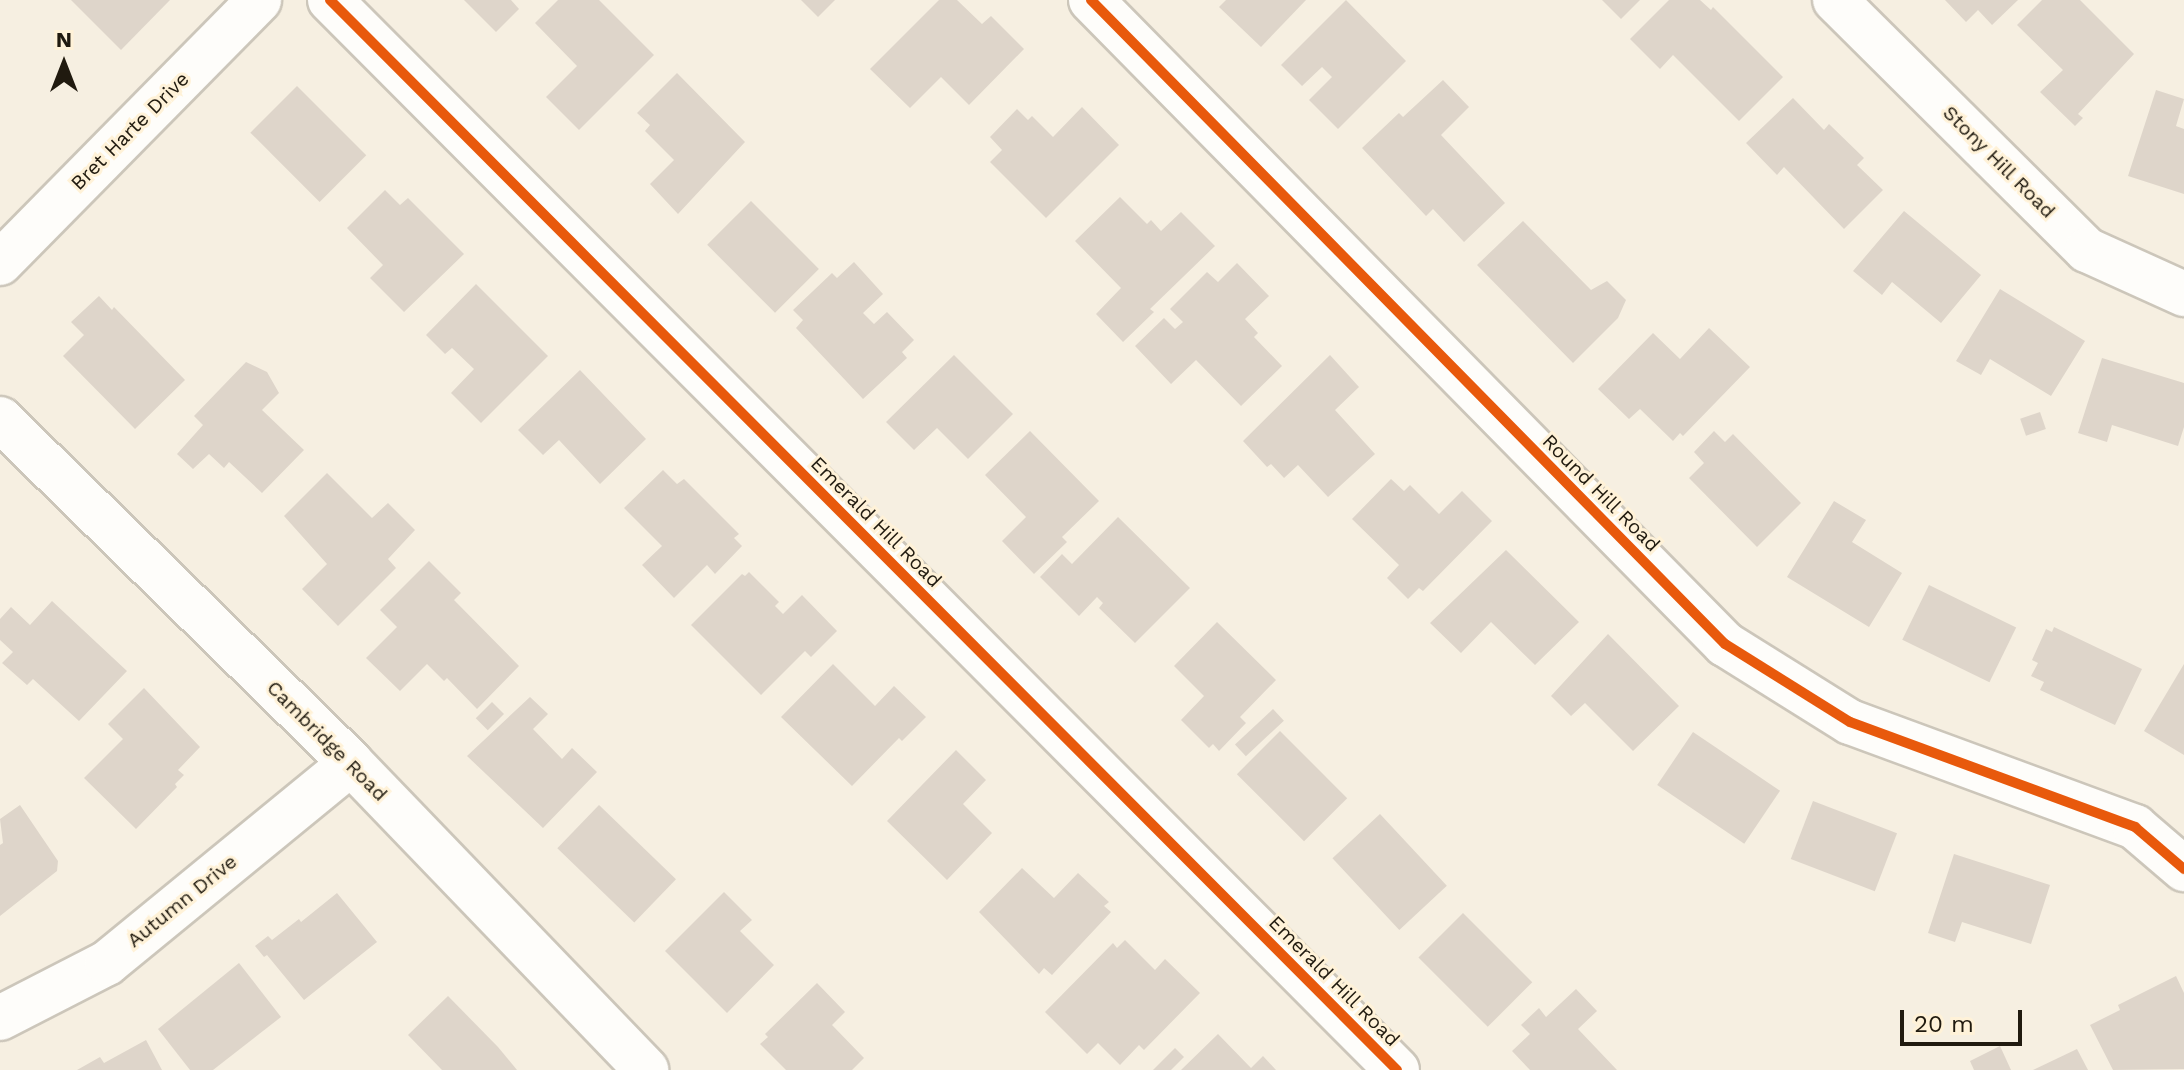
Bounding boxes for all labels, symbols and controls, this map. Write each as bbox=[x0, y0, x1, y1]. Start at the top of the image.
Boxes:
north arrow bbox=[24, 24, 104, 104]
text: N bbox=[56, 27, 72, 52]
street label: Bret Harte Drive bbox=[66, 67, 194, 195]
street label: Stony Hill Road bbox=[1937, 100, 2061, 224]
street label: Round Hill Road bbox=[1537, 429, 1665, 557]
street label: Emerald Hill Road bbox=[805, 451, 947, 593]
street label: Cambridge Road bbox=[262, 676, 392, 806]
street label: Autumn Drive bbox=[122, 849, 242, 953]
street label: Emerald Hill Road bbox=[1263, 910, 1405, 1052]
scale bar bbox=[1904, 994, 2026, 1044]
text: 20 m bbox=[1914, 1010, 1974, 1038]

